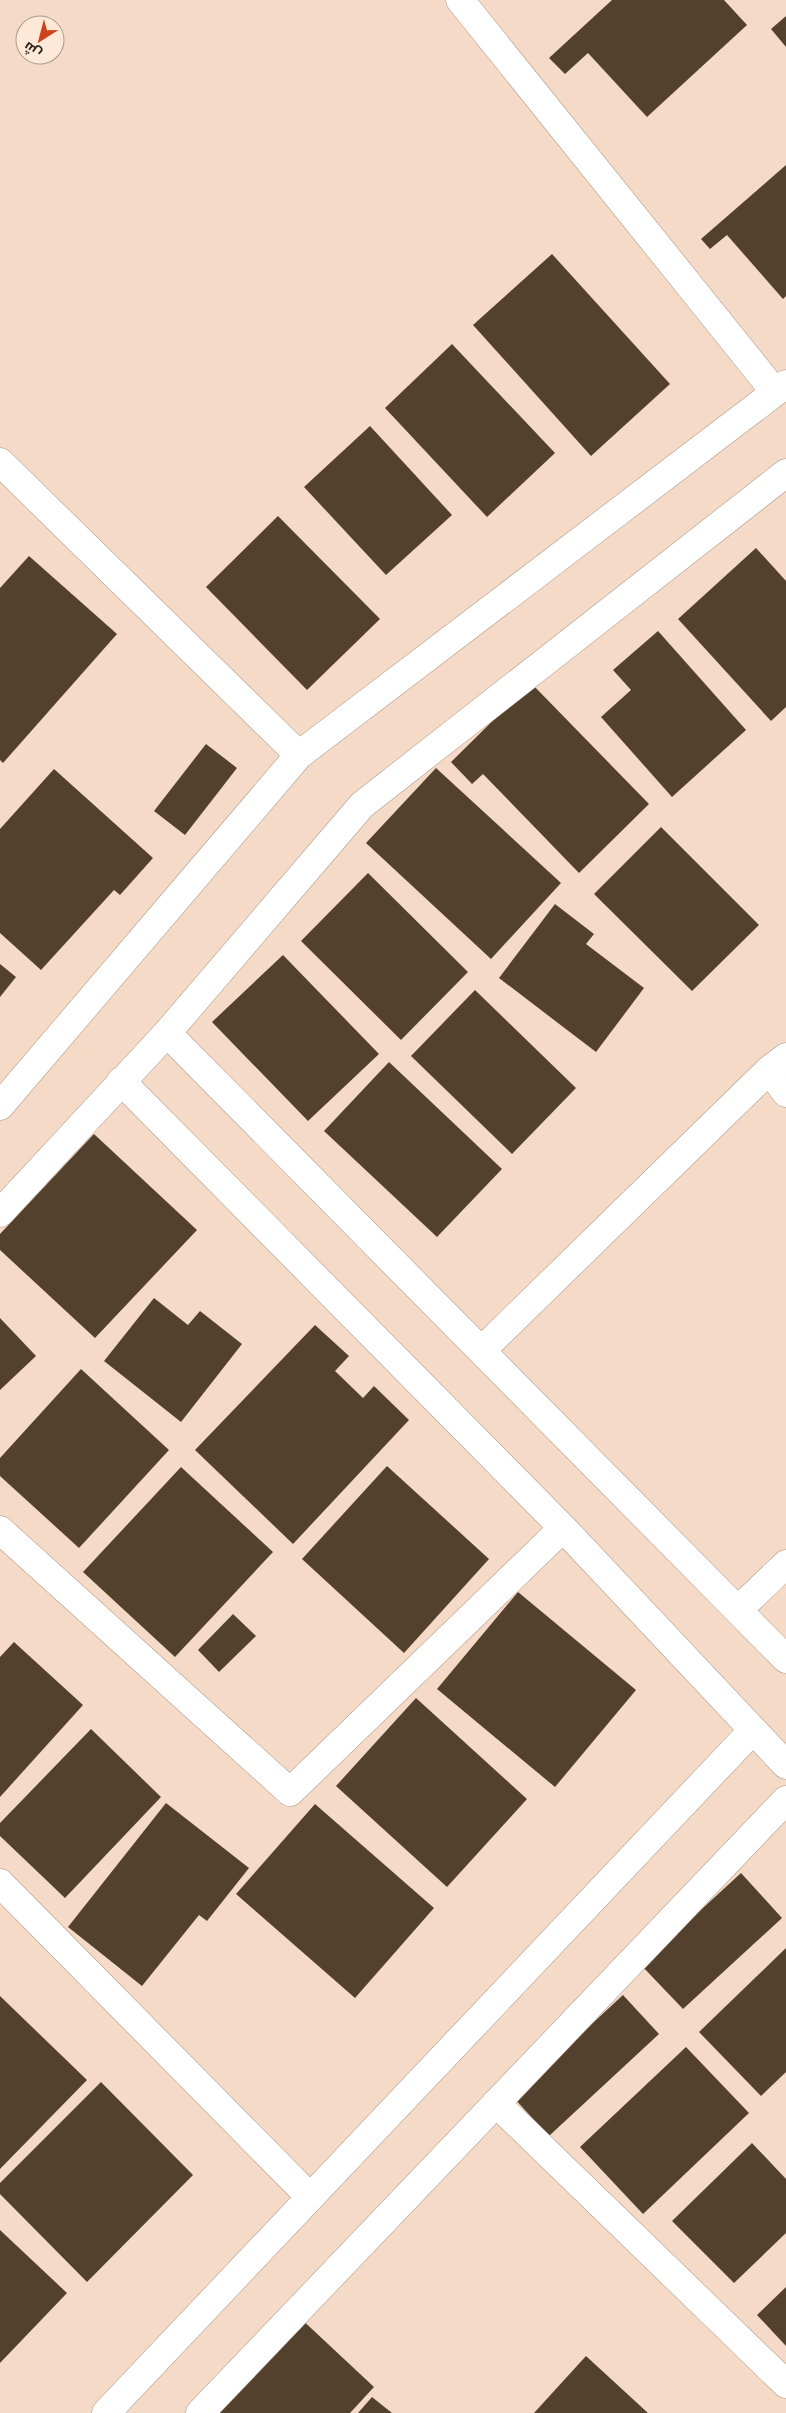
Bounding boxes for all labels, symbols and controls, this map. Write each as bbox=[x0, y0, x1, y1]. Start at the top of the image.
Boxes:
north arrow bbox=[15, 15, 65, 65]
text: ش bbox=[20, 38, 45, 63]

